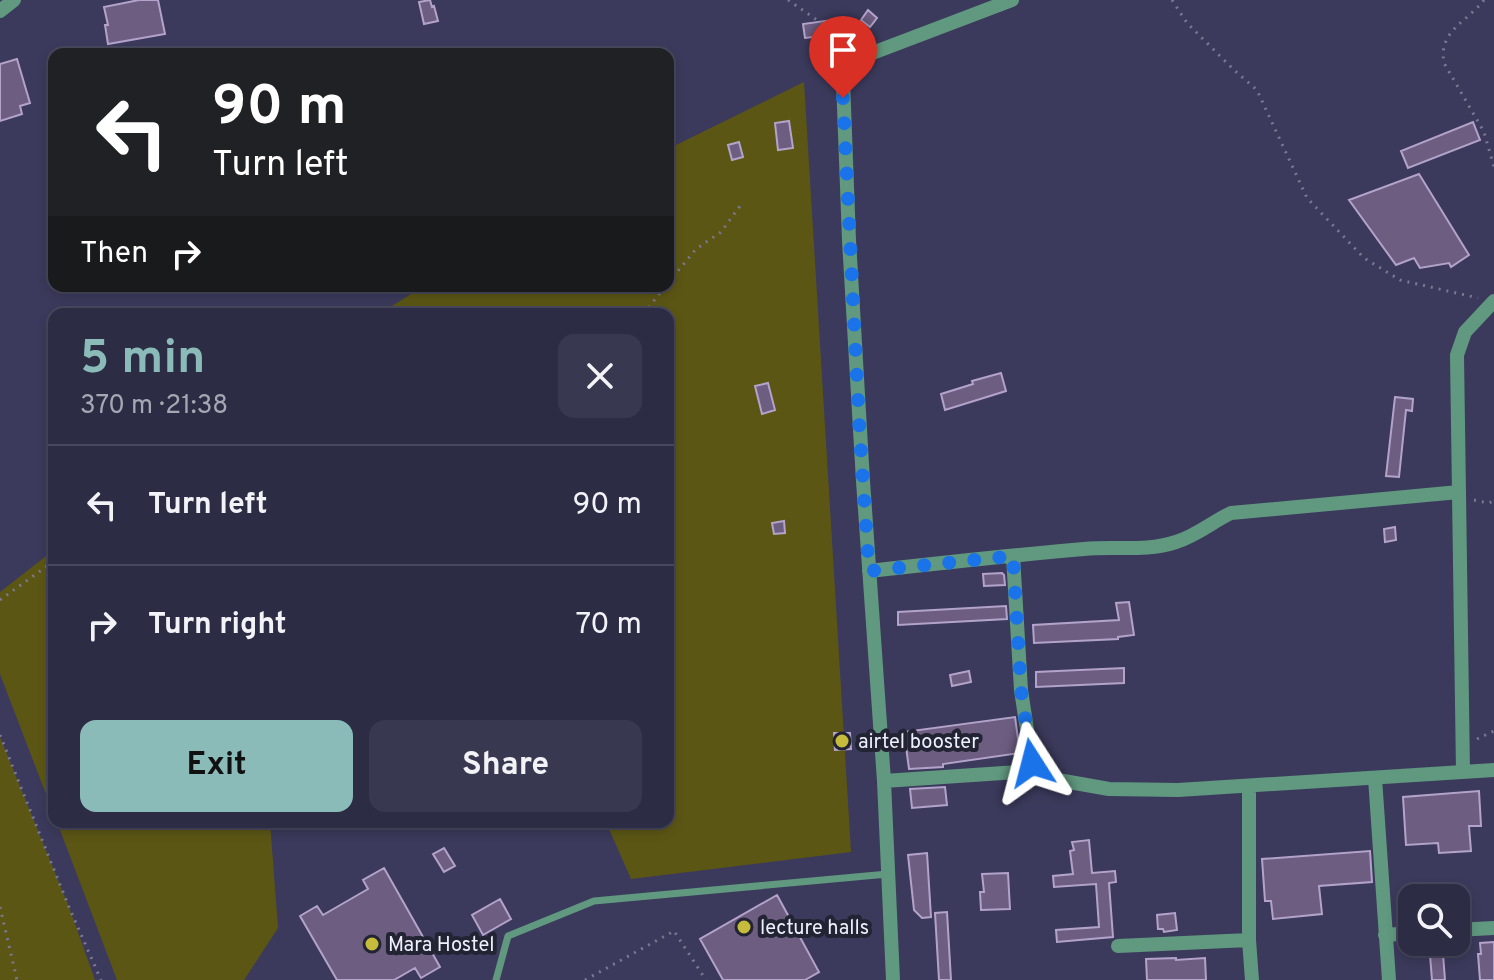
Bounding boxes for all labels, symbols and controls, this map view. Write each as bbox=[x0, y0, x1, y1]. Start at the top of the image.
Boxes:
pin bbox=[809, 16, 877, 98]
icon: arrive bbox=[821, 28, 865, 72]
text: 90 m bbox=[212, 74, 347, 144]
icon: left bbox=[80, 80, 184, 184]
text: Turn left bbox=[212, 143, 349, 189]
icon: right bbox=[164, 232, 208, 276]
text: Then bbox=[80, 236, 148, 273]
text: 5 min bbox=[80, 330, 205, 390]
button: close bbox=[558, 334, 642, 418]
text: 370 m · 21:38 bbox=[80, 390, 228, 423]
icon: left bbox=[80, 483, 124, 527]
text: Turn left bbox=[148, 487, 268, 524]
text: 90 m bbox=[573, 487, 642, 524]
icon: right bbox=[80, 603, 124, 647]
text: Turn right bbox=[148, 607, 286, 644]
text: 70 m bbox=[576, 607, 642, 644]
button: Exit bbox=[80, 720, 353, 812]
button: Share bbox=[369, 720, 642, 812]
position arrow bbox=[990, 721, 1074, 805]
place label: airtel booster bbox=[858, 730, 979, 756]
marker: airtel booster bbox=[833, 732, 851, 750]
map controls bbox=[1398, 884, 1470, 956]
button: search bbox=[1398, 884, 1470, 956]
place label: lecture halls bbox=[760, 916, 869, 942]
marker: lecture halls bbox=[735, 918, 753, 936]
place label: Mara Hostel bbox=[388, 933, 494, 959]
marker: Mara Hostel bbox=[363, 935, 381, 953]

